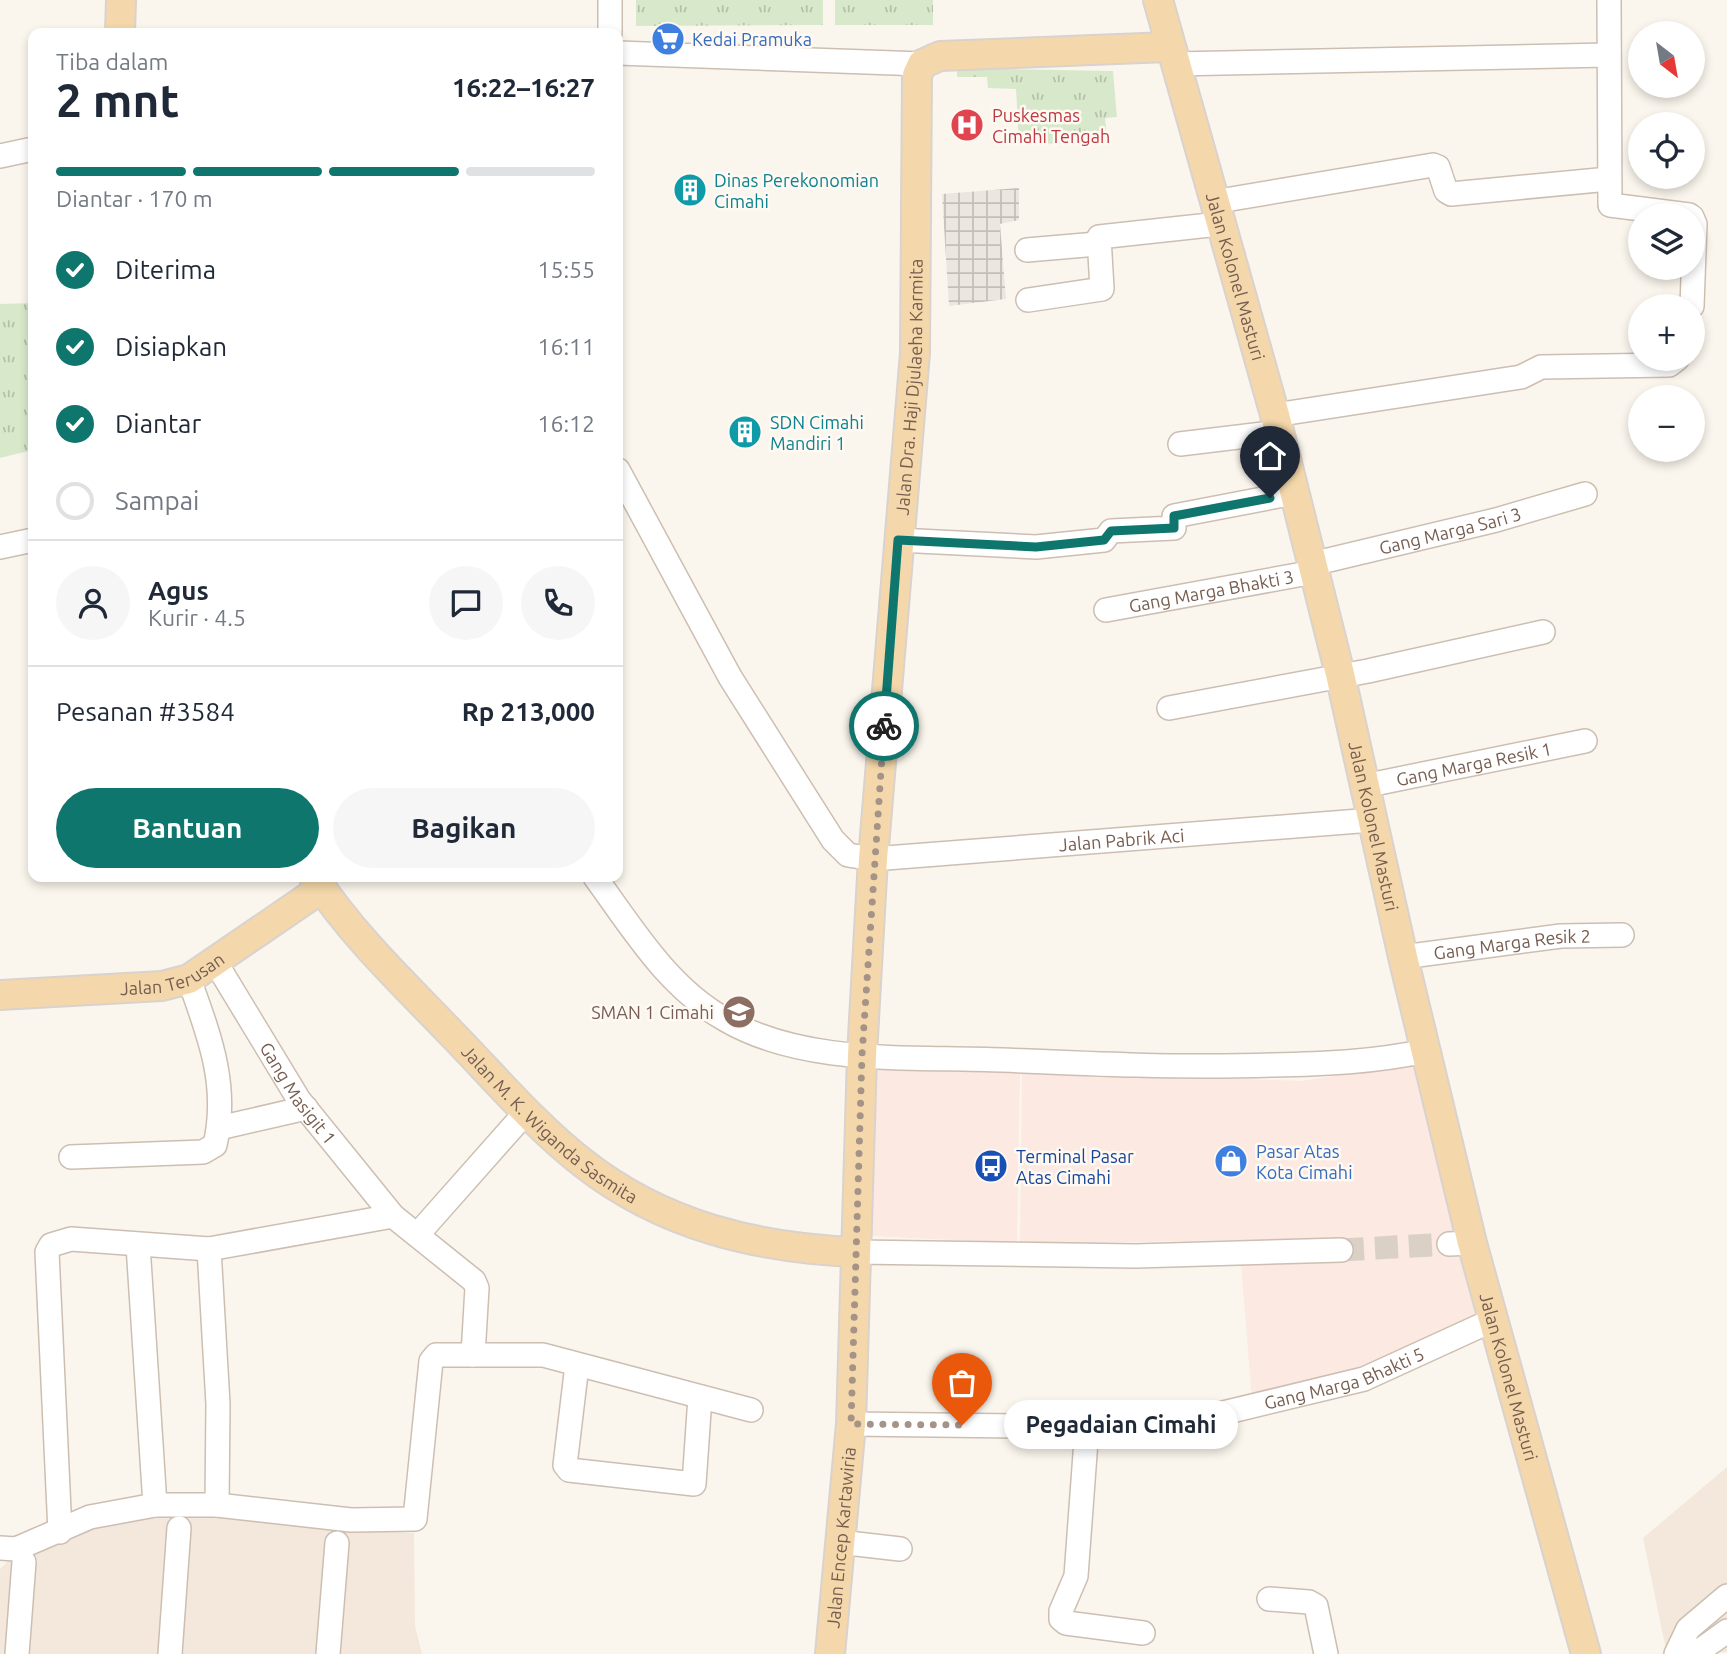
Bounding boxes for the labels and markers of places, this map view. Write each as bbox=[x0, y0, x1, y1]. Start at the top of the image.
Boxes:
supermarket icon: Kedai Pramuka bbox=[649, 20, 687, 58]
place label: Kedai Pramuka bbox=[692, 29, 812, 49]
place label: Puskesmas Cimahi Tengah bbox=[992, 105, 1110, 146]
hospital icon: Puskesmas Cimahi Tengah bbox=[948, 106, 986, 144]
place label: Dinas Perekonomian Cimahi bbox=[714, 170, 879, 211]
building icon: Dinas Perekonomian Cimahi bbox=[671, 171, 709, 209]
place label: SDN Cimahi Mandiri 1 bbox=[770, 412, 864, 453]
building icon: SDN Cimahi Mandiri 1 bbox=[726, 413, 764, 451]
pin bbox=[1240, 426, 1300, 498]
school or university icon: SMAN 1 Cimahi bbox=[720, 993, 758, 1031]
place label: SMAN 1 Cimahi bbox=[591, 1002, 714, 1022]
place label: Pasar Atas Kota Cimahi bbox=[1256, 1141, 1353, 1182]
shop icon: Pasar Atas Kota Cimahi bbox=[1212, 1142, 1250, 1180]
place label: Terminal Pasar Atas Cimahi bbox=[1016, 1146, 1134, 1187]
bus stop icon: Terminal Pasar Atas Cimahi bbox=[972, 1147, 1010, 1185]
pin bbox=[932, 1353, 992, 1425]
callout: Pegadaian Cimahi bbox=[1004, 1400, 1238, 1450]

